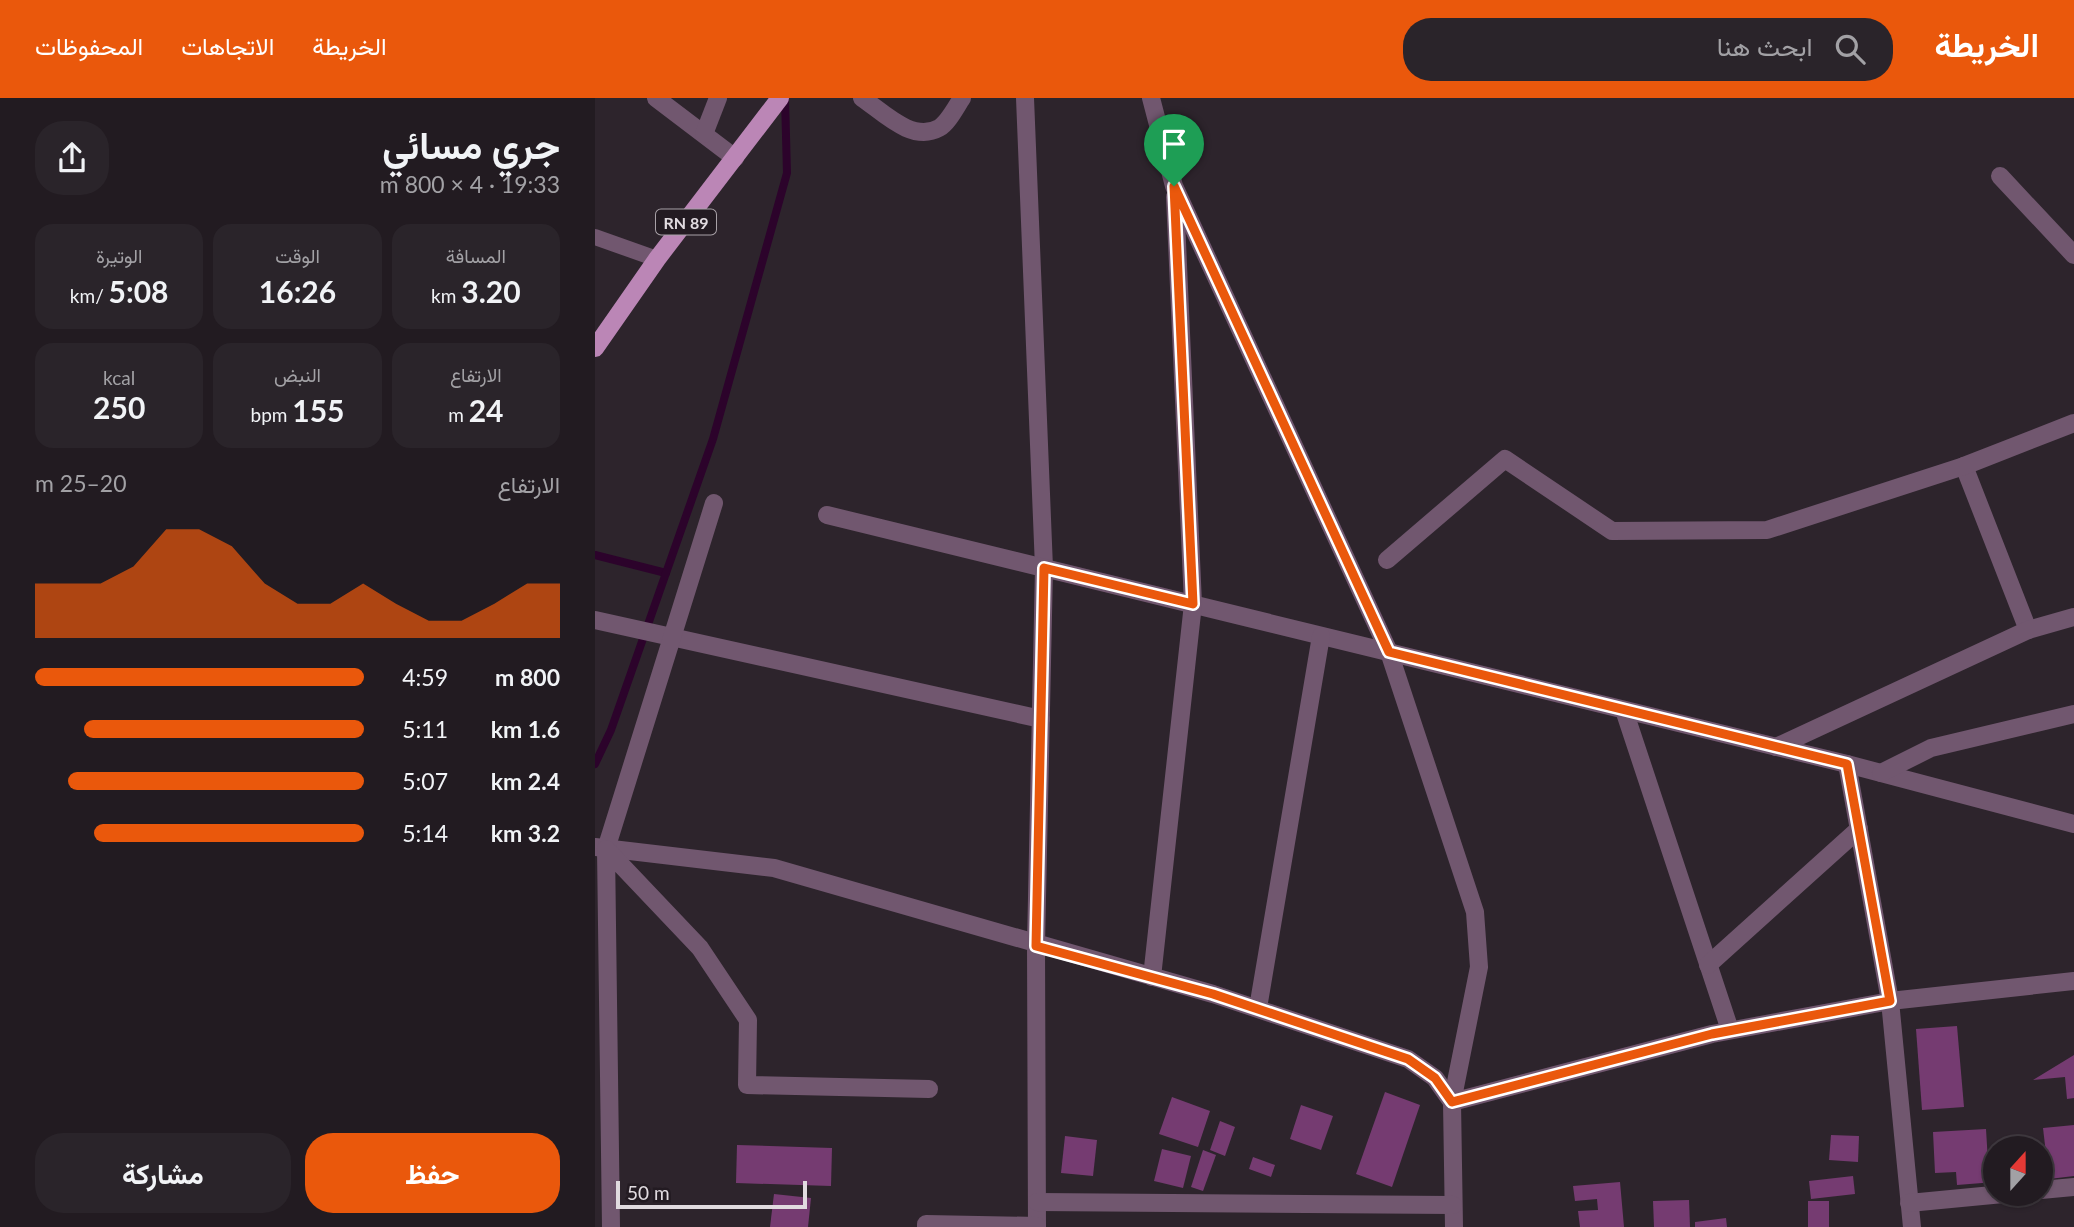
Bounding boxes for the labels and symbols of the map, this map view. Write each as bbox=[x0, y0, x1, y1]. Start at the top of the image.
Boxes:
pin bbox=[1144, 114, 1204, 186]
road number: RN 89 bbox=[656, 210, 716, 234]
north arrow bbox=[1983, 1136, 2053, 1206]
scale bar bbox=[616, 1178, 807, 1210]

